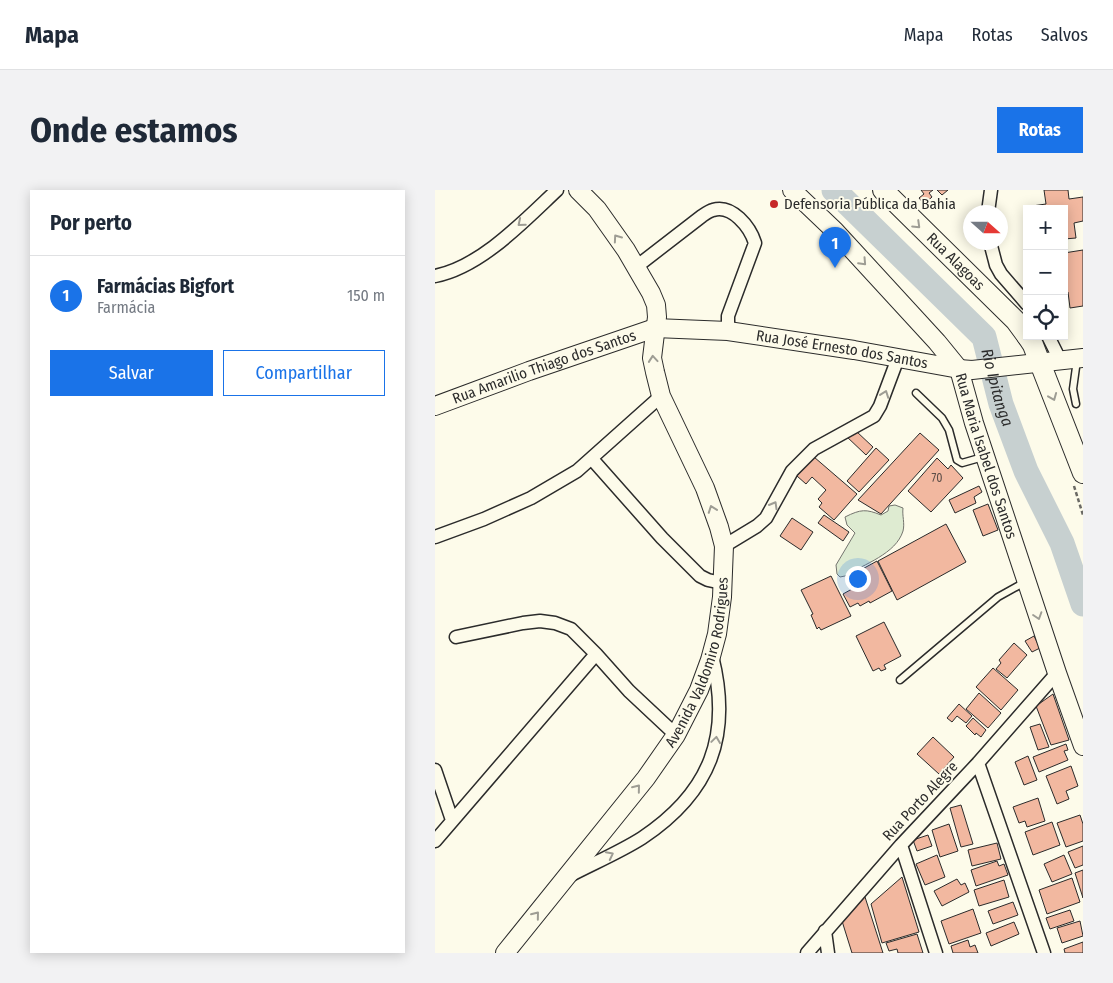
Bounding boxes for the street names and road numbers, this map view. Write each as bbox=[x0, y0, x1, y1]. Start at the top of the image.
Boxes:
street label: Rua Alagoas bbox=[923, 229, 988, 294]
street label: Rua Amarilio Thiago dos Santos bbox=[450, 326, 638, 408]
street label: Rua José Ernesto dos Santos bbox=[755, 326, 929, 372]
street label: Rua Maria Isabel dos Santos bbox=[952, 371, 1021, 541]
street label: Avenida Valdomiro Rodrigues bbox=[661, 577, 732, 751]
street label: Rua Porto Alegre bbox=[879, 758, 961, 844]

